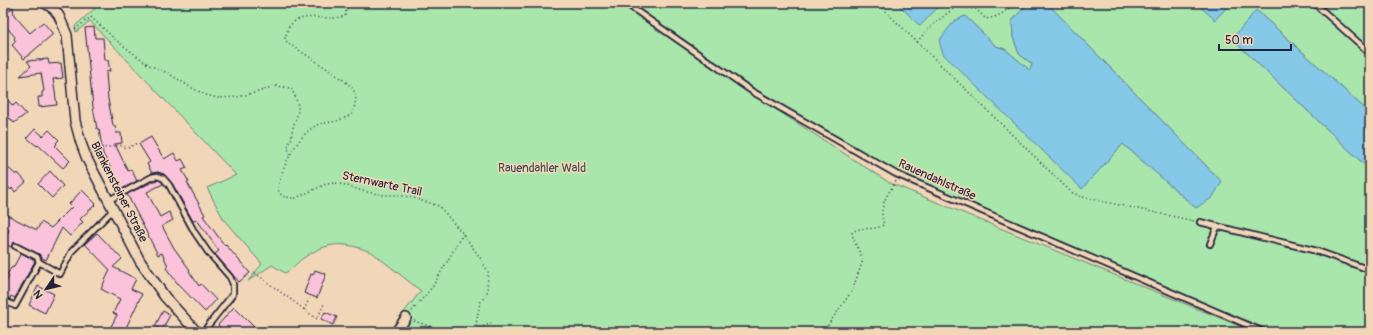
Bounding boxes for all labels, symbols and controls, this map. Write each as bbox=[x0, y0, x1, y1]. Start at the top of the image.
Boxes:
scale bar bbox=[1219, 26, 1291, 52]
text: 50 m bbox=[1225, 33, 1253, 48]
street label: Blankensteiner Straße bbox=[87, 139, 151, 245]
street label: Rauendahlstraße bbox=[896, 156, 978, 204]
park label: Rauendahler Wald bbox=[498, 161, 586, 176]
street label: Sternwarte Trail bbox=[341, 168, 423, 200]
north arrow bbox=[26, 269, 66, 309]
text: N bbox=[30, 287, 46, 301]

